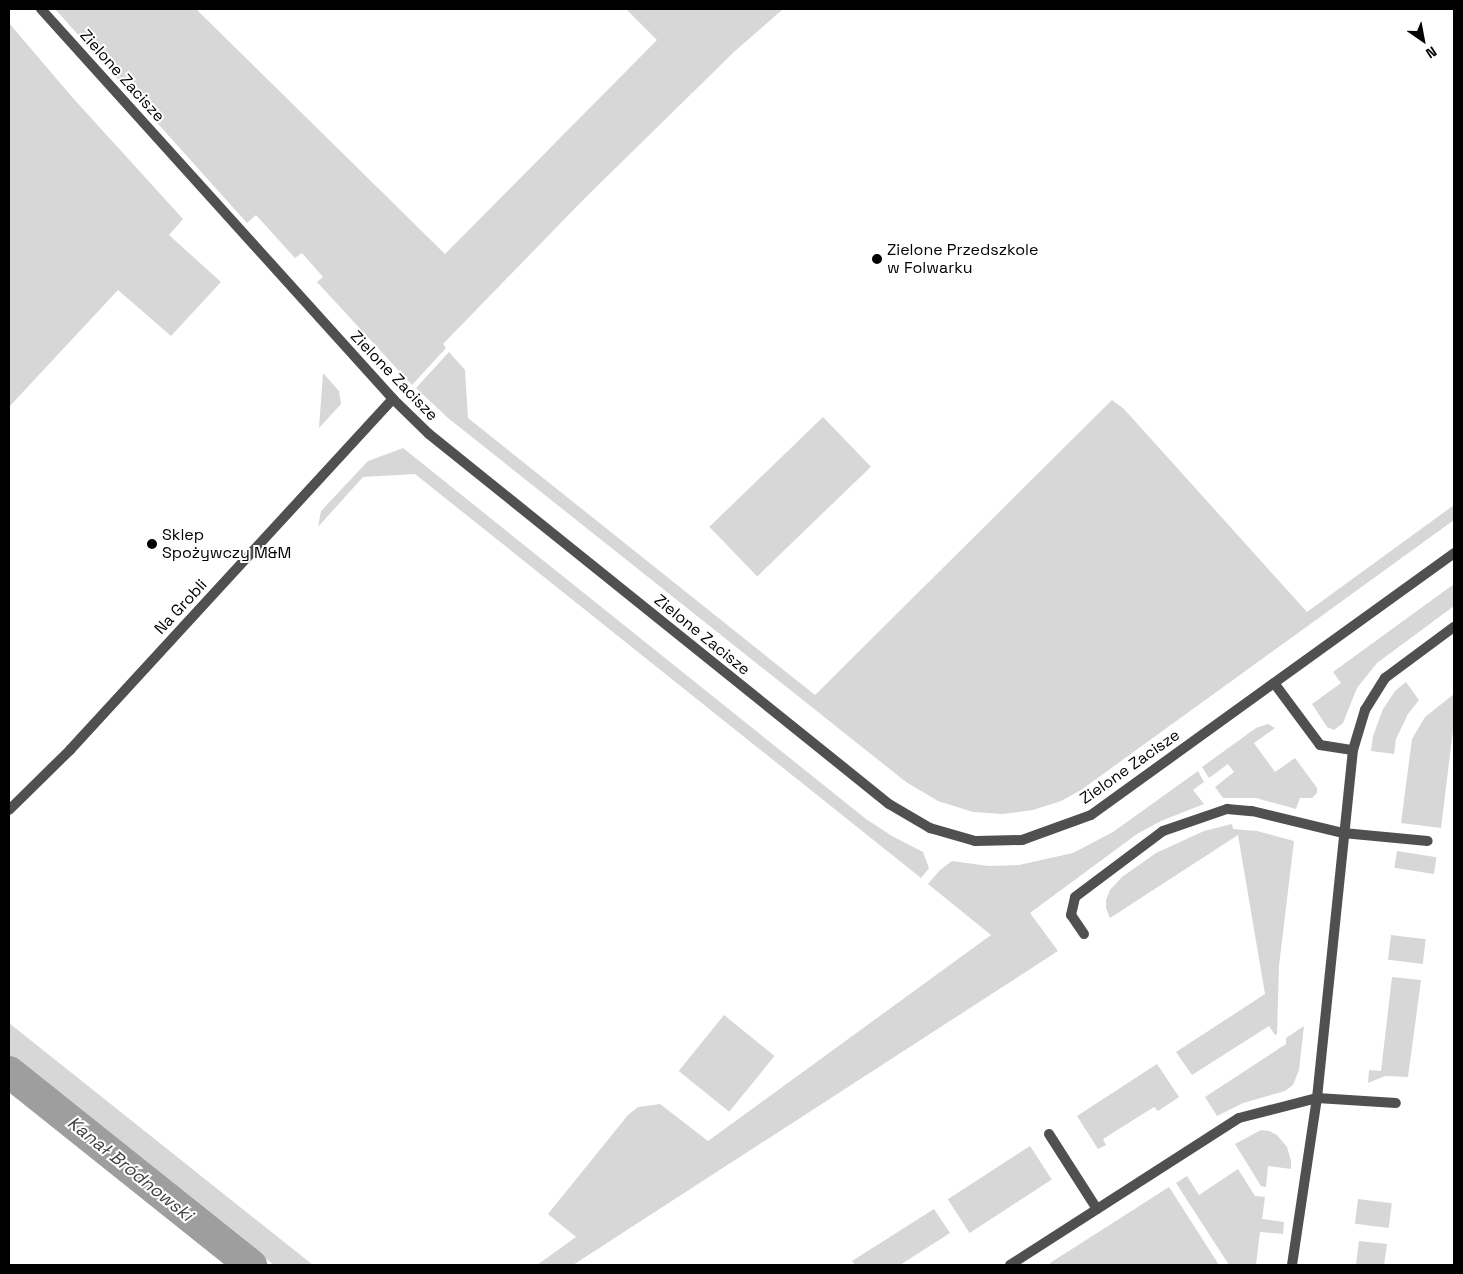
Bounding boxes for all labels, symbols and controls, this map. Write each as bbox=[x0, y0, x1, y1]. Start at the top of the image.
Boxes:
north arrow bbox=[1398, 15, 1448, 65]
street label: Zielone Zacisze bbox=[76, 26, 168, 126]
text: N bbox=[1422, 42, 1440, 63]
place label: Zielone Przedszkole w Folwarku bbox=[887, 240, 1039, 278]
marker: Zielone Przedszkole w Folwarku bbox=[871, 253, 883, 265]
street label: Zielone Zacisze bbox=[346, 327, 442, 425]
place label: Sklep Spożywczy M&M bbox=[162, 525, 291, 563]
marker: Sklep Spożywczy M&M bbox=[146, 538, 158, 550]
street label: Na Grobli bbox=[151, 575, 211, 639]
street label: Zielone Zacisze bbox=[650, 591, 754, 679]
street label: Zielone Zacisze bbox=[1076, 725, 1184, 809]
water label: Kanał Bródnowski bbox=[63, 1112, 197, 1226]

